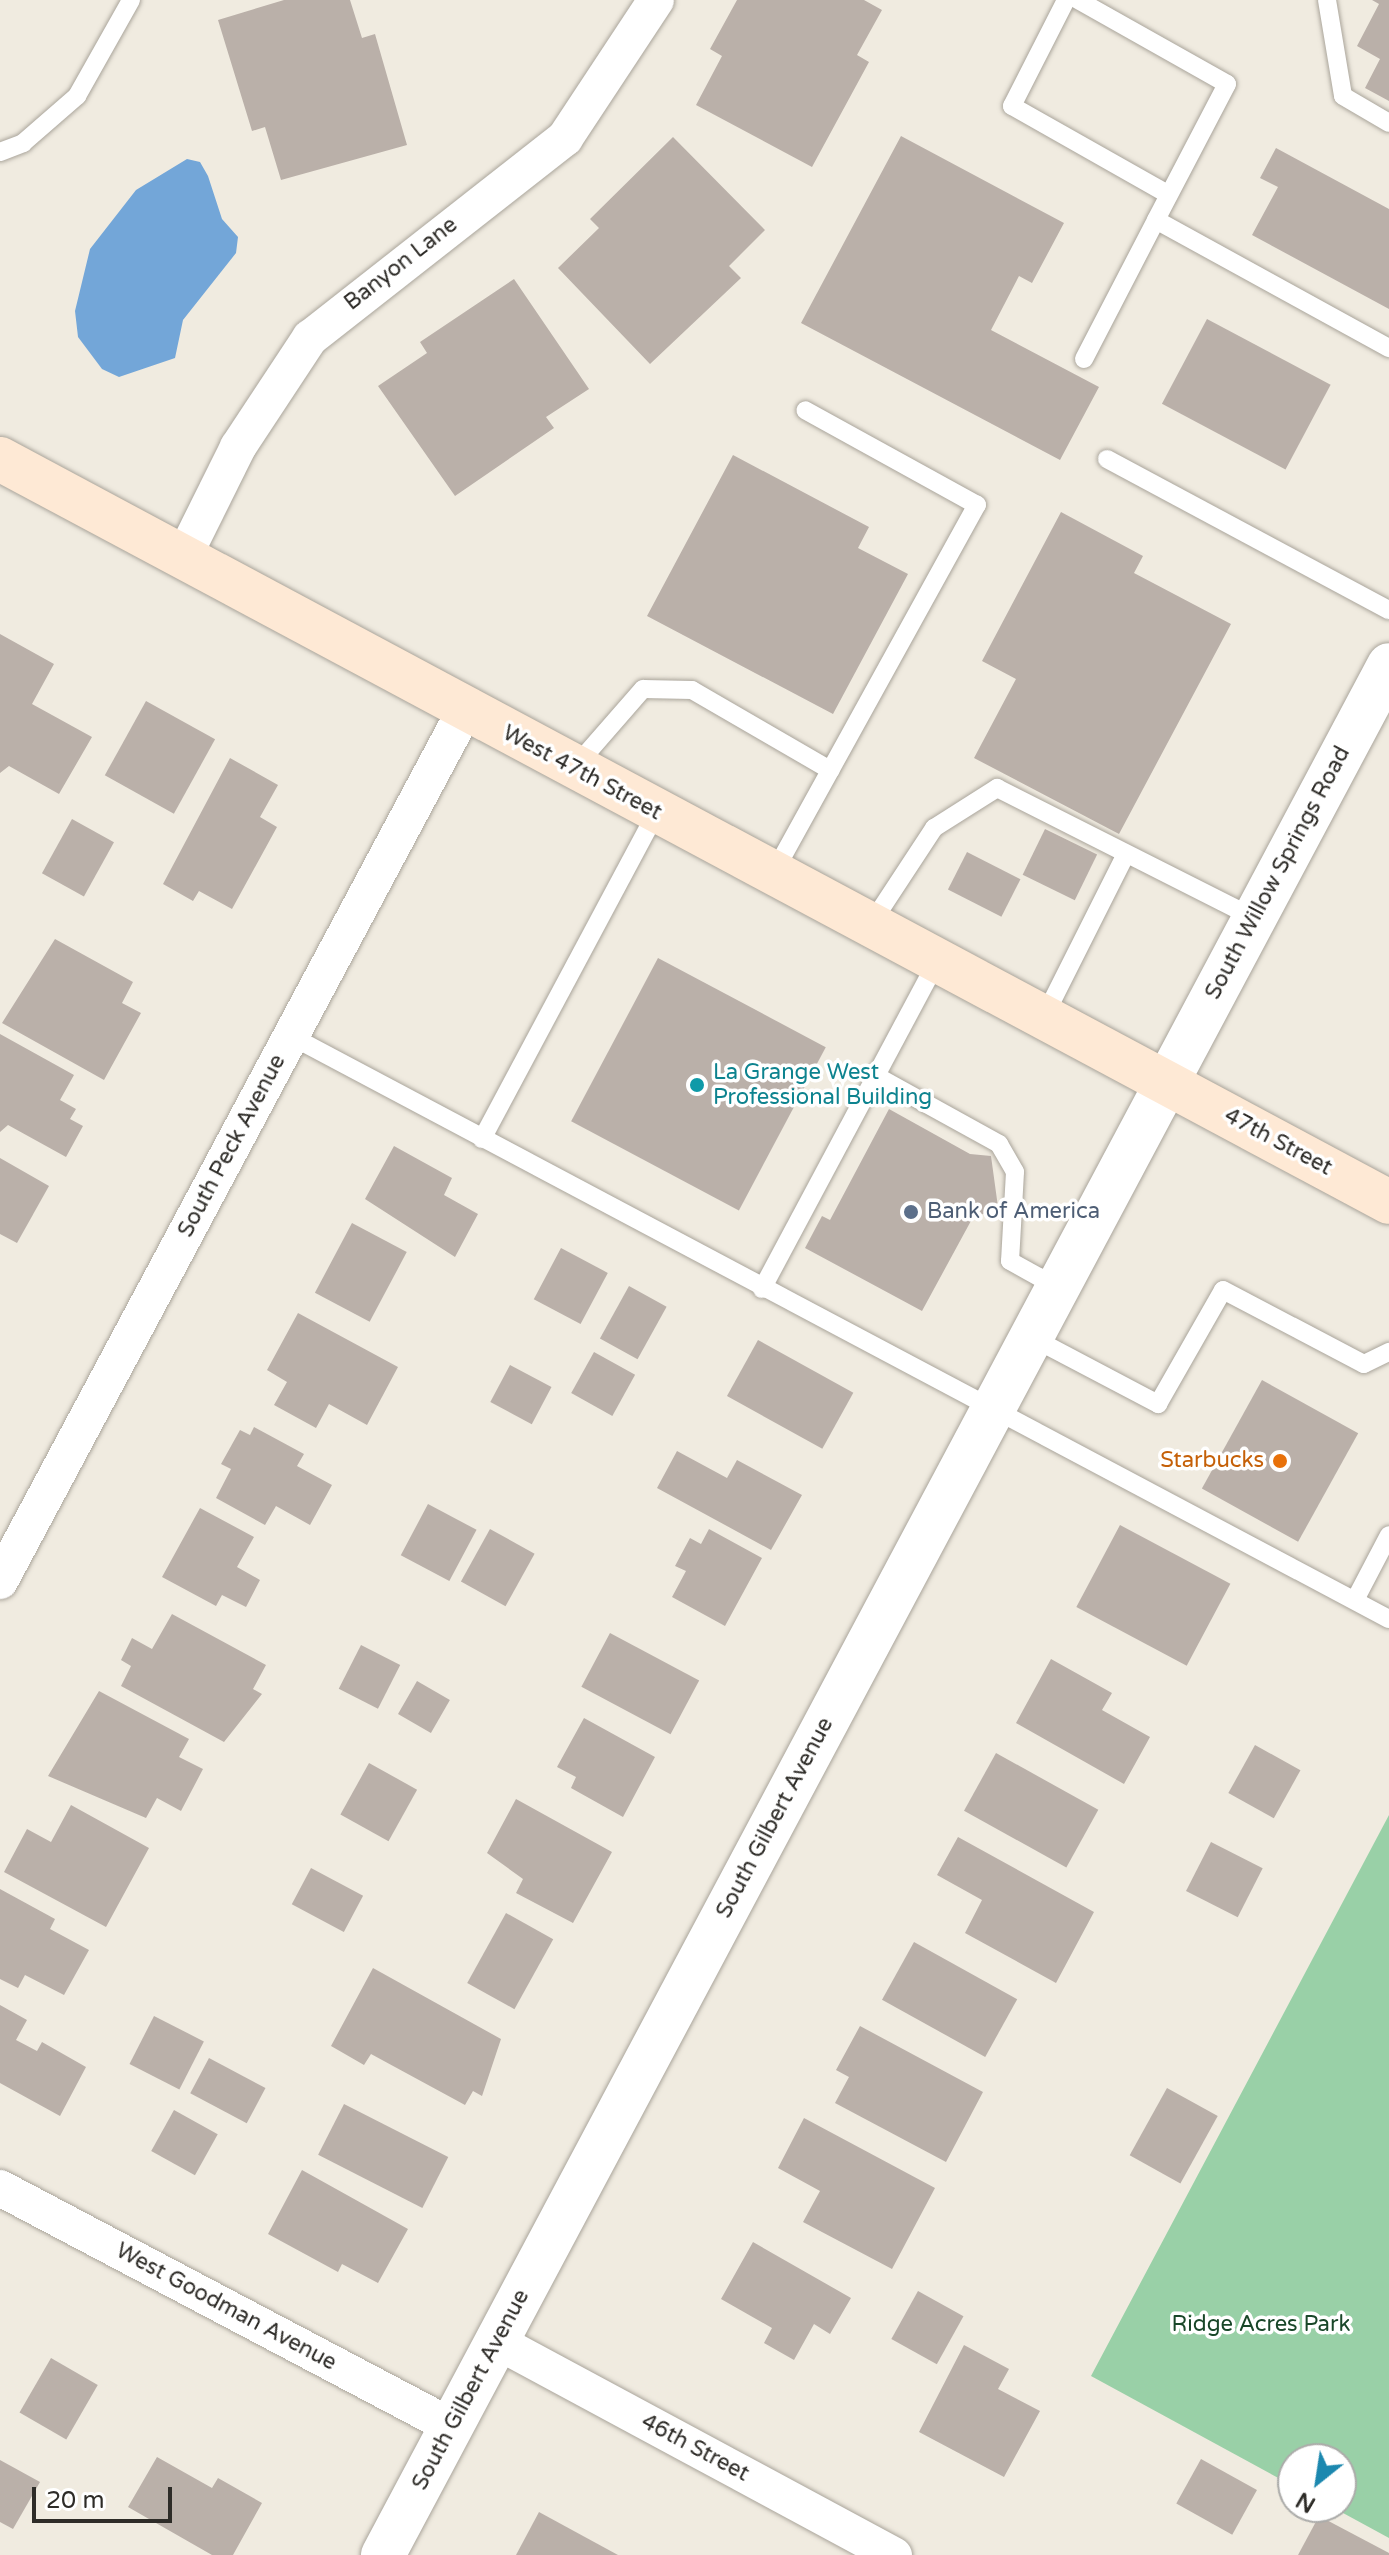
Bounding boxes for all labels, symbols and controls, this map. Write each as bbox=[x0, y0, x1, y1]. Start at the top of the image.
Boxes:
street label: Banyon Lane bbox=[339, 212, 463, 316]
street label: West 47th Street bbox=[498, 720, 666, 826]
street label: South Willow Springs Road bbox=[1200, 742, 1356, 1004]
street label: South Peck Avenue bbox=[173, 1050, 291, 1242]
place label: La Grange West Professional Building bbox=[713, 1059, 932, 1110]
marker: La Grange West Professional Building bbox=[688, 1076, 706, 1094]
street label: 47th Street bbox=[1220, 1103, 1336, 1181]
place label: Bank of America bbox=[927, 1199, 1100, 1225]
marker: Bank of America bbox=[902, 1203, 920, 1221]
place label: Starbucks bbox=[1160, 1448, 1264, 1474]
marker: Starbucks bbox=[1271, 1452, 1289, 1470]
street label: South Gilbert Avenue bbox=[711, 1713, 839, 1923]
street label: West Goodman Avenue bbox=[111, 2238, 341, 2376]
street label: South Gilbert Avenue bbox=[407, 2285, 535, 2495]
park label: Ridge Acres Park bbox=[1172, 2312, 1350, 2338]
street label: 46th Street bbox=[637, 2409, 753, 2487]
north arrow bbox=[1277, 2443, 1357, 2523]
scale bar bbox=[36, 2471, 176, 2521]
text: 20 m bbox=[46, 2486, 104, 2515]
text: N bbox=[1292, 2486, 1320, 2518]

